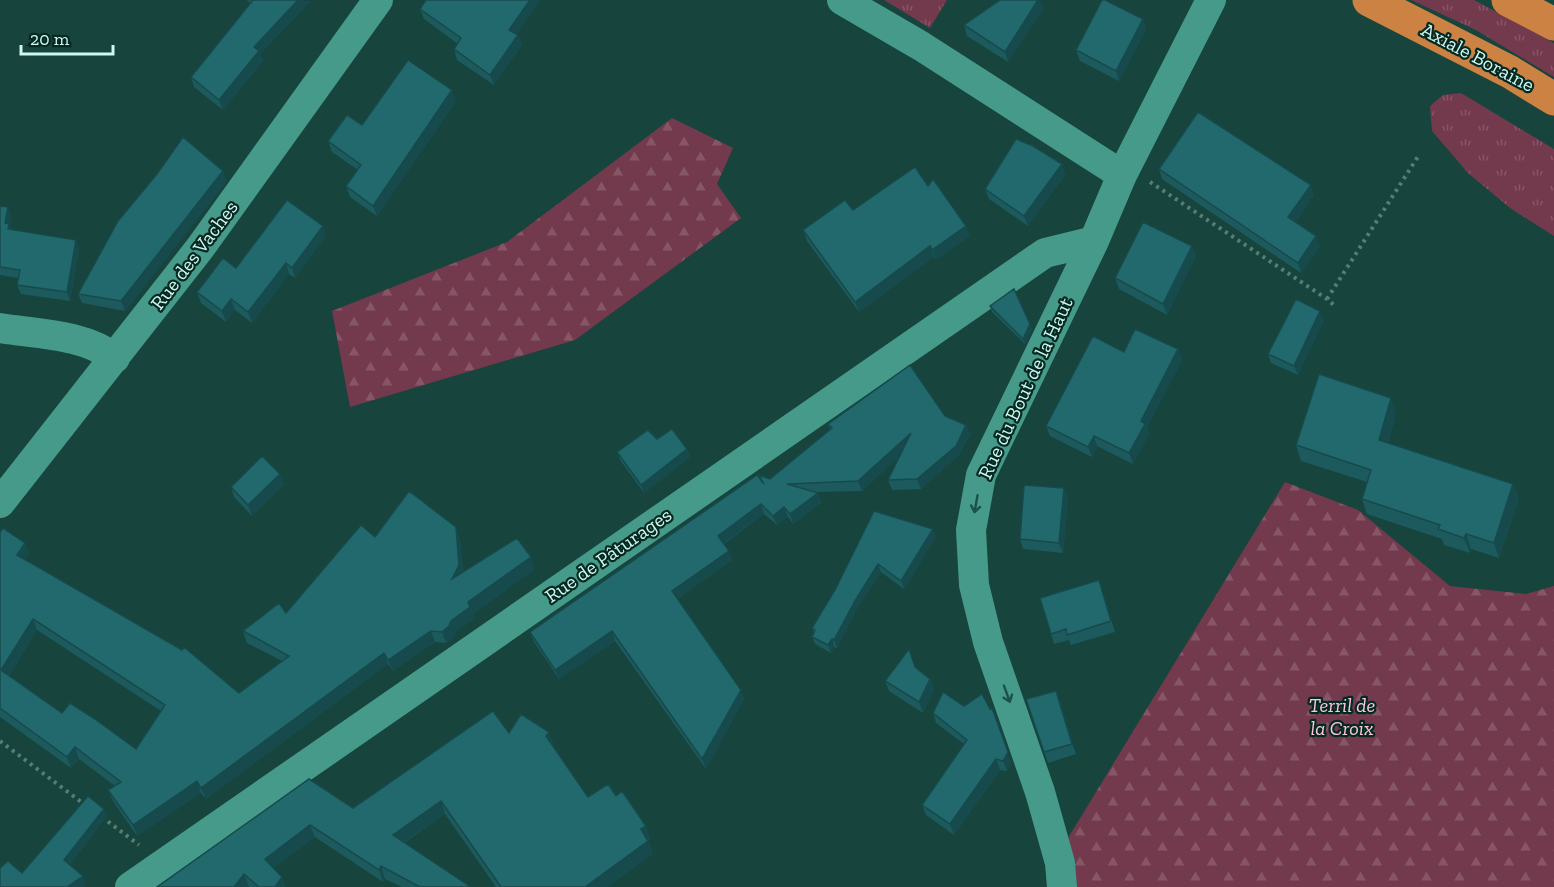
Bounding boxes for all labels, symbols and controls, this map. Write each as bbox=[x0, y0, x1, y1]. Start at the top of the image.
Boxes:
street label: Axiale Boraine bbox=[1417, 17, 1539, 97]
scale bar bbox=[21, 18, 112, 56]
text: 20 m bbox=[30, 28, 70, 50]
street label: Rue des Vaches bbox=[145, 196, 243, 314]
street label: Rue du Bout de la Haut bbox=[972, 293, 1078, 483]
one-way arrow bbox=[970, 494, 981, 514]
street label: Rue de Pâturages bbox=[540, 502, 676, 608]
one-way arrow bbox=[1003, 684, 1014, 703]
park label: Terril de la Croix bbox=[1309, 693, 1375, 740]

